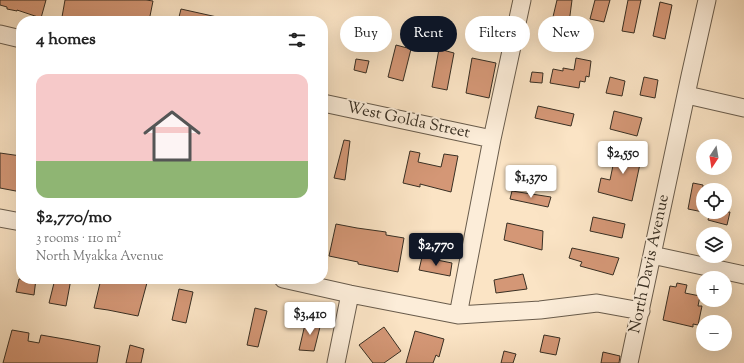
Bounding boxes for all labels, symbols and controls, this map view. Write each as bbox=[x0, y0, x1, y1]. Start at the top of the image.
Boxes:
chip: Buy bbox=[340, 16, 392, 52]
chip: Rent bbox=[400, 16, 457, 52]
chip: Filters bbox=[465, 16, 530, 52]
chip: New bbox=[538, 16, 594, 52]
text: 4 homes bbox=[36, 28, 96, 52]
icon: filters bbox=[286, 29, 308, 51]
street label: West Golda Street bbox=[344, 97, 473, 145]
icon: home bbox=[136, 100, 208, 172]
north arrow bbox=[696, 139, 732, 175]
map controls bbox=[696, 139, 732, 351]
pin: $2,550 bbox=[590, 141, 656, 175]
text: $2,550 bbox=[607, 145, 639, 163]
pin: $1,370 bbox=[498, 165, 564, 199]
text: $1,370 bbox=[515, 169, 548, 187]
button: locate bbox=[696, 183, 732, 219]
street label: North Davis Avenue bbox=[624, 192, 676, 336]
text: $2,770/mo bbox=[36, 206, 112, 230]
button: layers bbox=[696, 227, 732, 263]
text: 3 rooms · 110 m² bbox=[36, 230, 121, 248]
pin: $2,770 bbox=[403, 233, 469, 267]
text: $2,770 bbox=[418, 237, 454, 255]
text: North Myakka Avenue bbox=[36, 248, 164, 266]
button: + bbox=[696, 271, 732, 307]
pin: $3,410 bbox=[277, 302, 343, 336]
text: $3,410 bbox=[293, 306, 327, 324]
button: − bbox=[696, 315, 732, 351]

